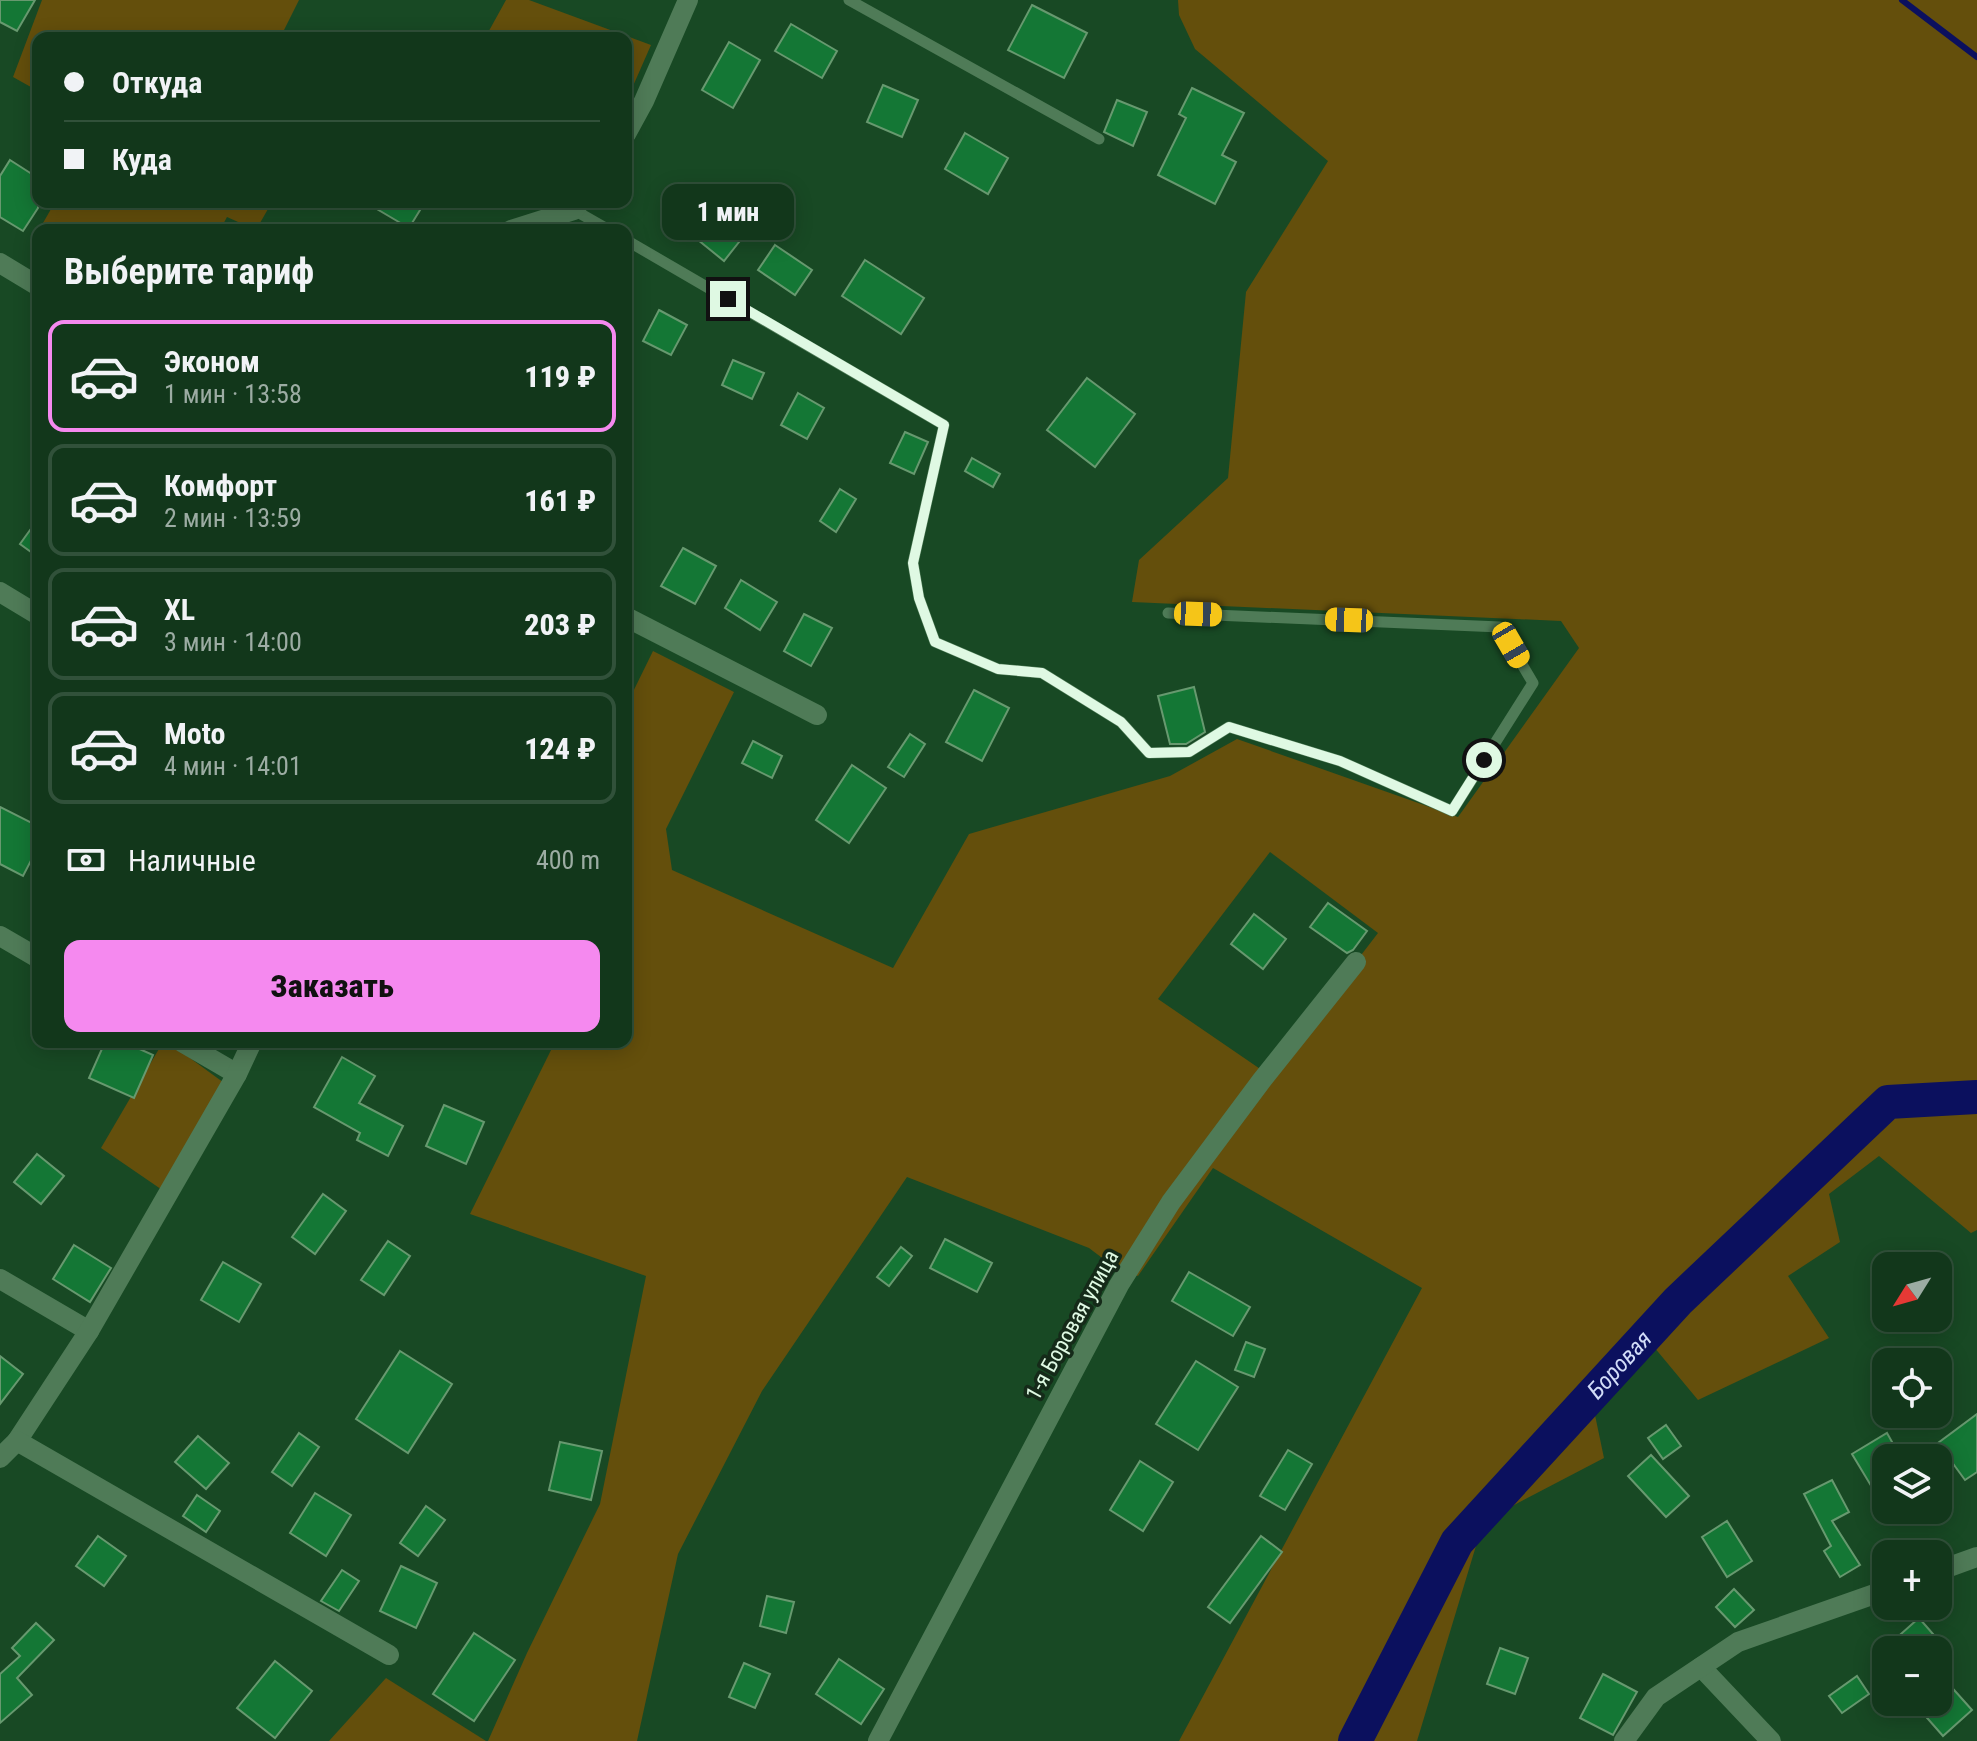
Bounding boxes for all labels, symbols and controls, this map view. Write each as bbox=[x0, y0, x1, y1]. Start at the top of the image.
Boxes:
text: Откуда bbox=[112, 65, 202, 100]
text: Куда bbox=[112, 142, 172, 177]
callout: 1 мин bbox=[662, 183, 794, 239]
text: 1 мин bbox=[697, 197, 759, 227]
text: Выберите тариф bbox=[64, 251, 314, 293]
route end bbox=[710, 281, 746, 317]
icon: car bbox=[68, 340, 140, 412]
text: Эконом bbox=[164, 344, 260, 379]
text: 119 ₽ bbox=[524, 359, 596, 394]
text: 1 мин · 13:58 bbox=[164, 379, 302, 409]
icon: car bbox=[68, 464, 140, 536]
text: Комфорт bbox=[164, 468, 277, 503]
text: 161 ₽ bbox=[524, 483, 596, 518]
text: 2 мин · 13:59 bbox=[164, 503, 302, 533]
icon: car bbox=[68, 588, 140, 660]
text: XL bbox=[164, 592, 195, 627]
car bbox=[1174, 601, 1222, 627]
text: 203 ₽ bbox=[524, 607, 596, 642]
car bbox=[1325, 607, 1373, 633]
car bbox=[1489, 618, 1533, 672]
text: 3 мин · 14:00 bbox=[164, 627, 302, 657]
icon: car bbox=[68, 712, 140, 784]
text: Moto bbox=[164, 716, 225, 751]
text: 124 ₽ bbox=[524, 731, 596, 766]
route start bbox=[1466, 742, 1502, 778]
text: 4 мин · 14:01 bbox=[164, 751, 302, 781]
icon: cash bbox=[64, 838, 108, 882]
text: Наличные bbox=[128, 843, 256, 878]
text: 400 m bbox=[536, 845, 600, 875]
button: Заказать bbox=[64, 940, 600, 1032]
street label: 1-я Боровая улица bbox=[1020, 1246, 1124, 1404]
north arrow bbox=[1872, 1252, 1952, 1332]
map controls bbox=[1872, 1252, 1952, 1716]
water label: Боровая bbox=[1581, 1325, 1657, 1404]
button: locate bbox=[1872, 1348, 1952, 1428]
button: layers bbox=[1872, 1444, 1952, 1524]
button: + bbox=[1872, 1540, 1952, 1620]
button: − bbox=[1872, 1636, 1952, 1716]

